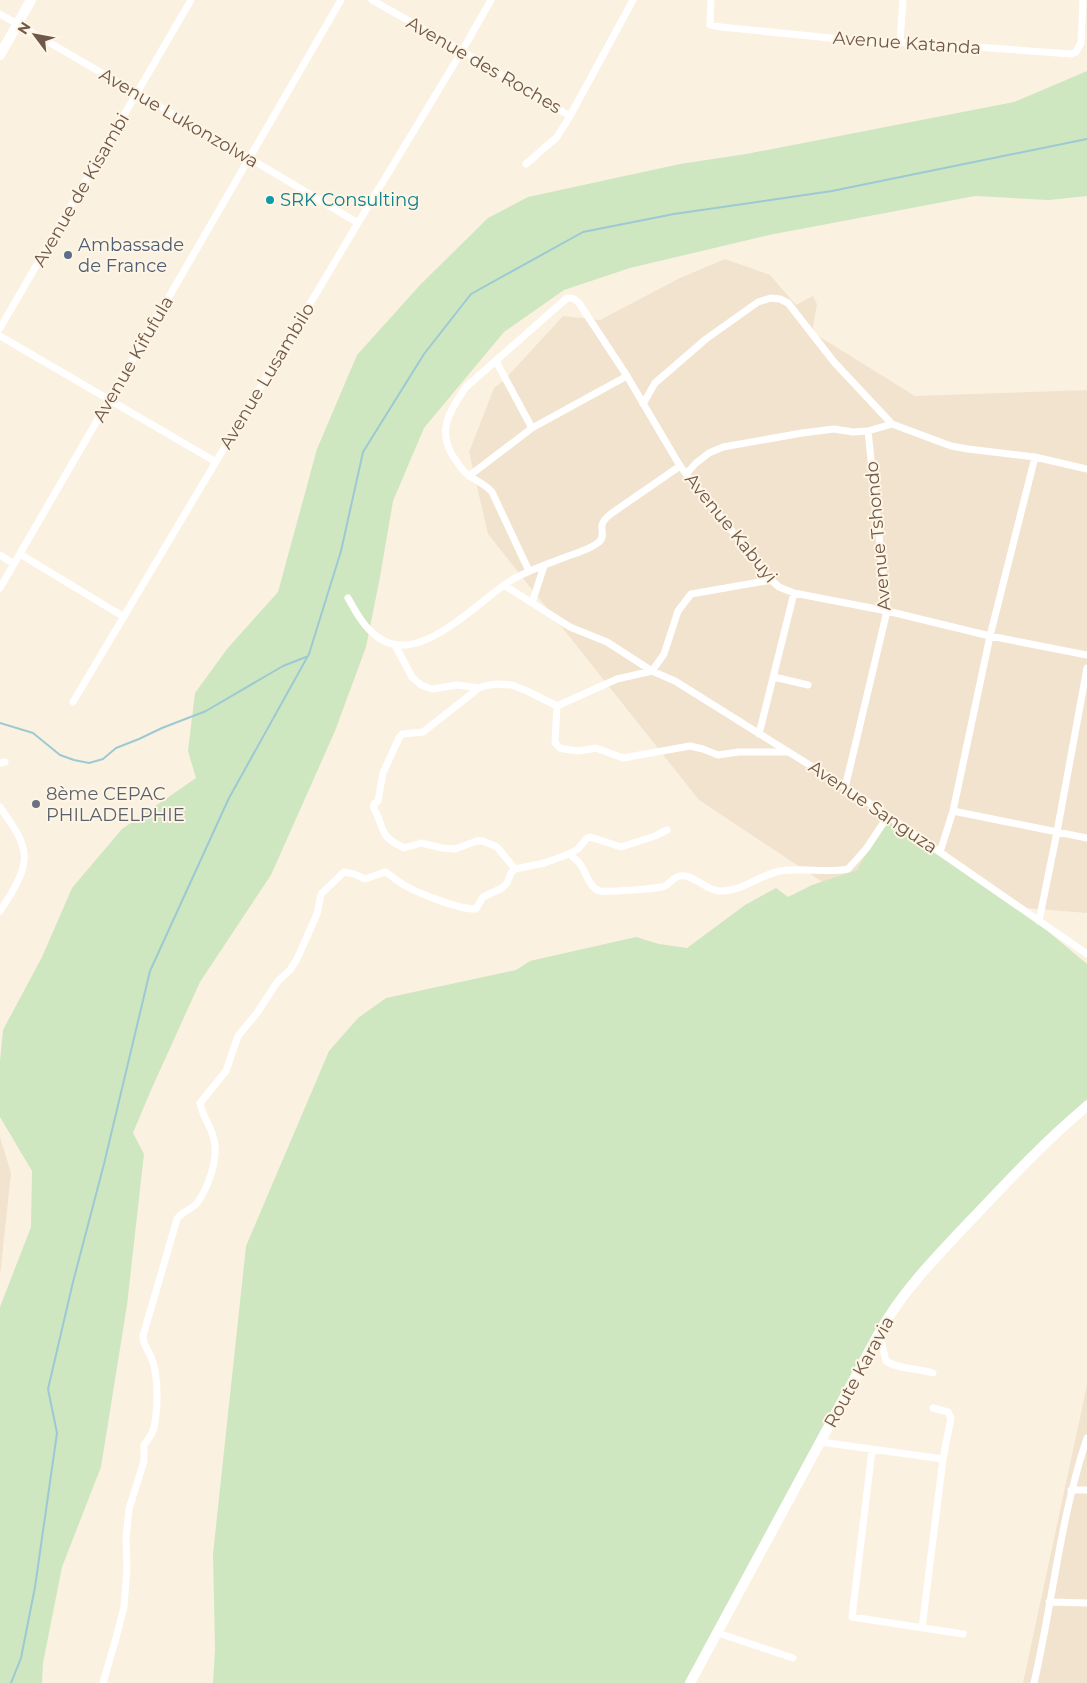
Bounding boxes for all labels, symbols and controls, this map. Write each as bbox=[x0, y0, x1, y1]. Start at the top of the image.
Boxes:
north arrow bbox=[10, 10, 60, 60]
street label: Avenue des Roches bbox=[403, 12, 566, 118]
text: N bbox=[13, 19, 35, 38]
street label: Avenue Katanda bbox=[832, 27, 982, 59]
street label: Avenue Lukonzolwa bbox=[95, 63, 263, 173]
street label: Avenue de Kisambi bbox=[28, 109, 134, 271]
place label: SRK Consulting bbox=[280, 189, 420, 211]
marker: SRK Consulting bbox=[264, 194, 276, 206]
place label: Ambassade de France bbox=[78, 234, 184, 277]
marker: Ambassade de France bbox=[62, 249, 74, 261]
street label: Avenue Kifufula bbox=[88, 292, 178, 426]
street label: Avenue Lusambilo bbox=[215, 299, 319, 453]
street label: Avenue Tshondo bbox=[860, 460, 896, 612]
street label: Avenue Kabuyi bbox=[680, 469, 782, 587]
street label: Avenue Sanguza bbox=[804, 756, 942, 858]
place label: 8ème CEPAC PHILADELPHIE bbox=[46, 783, 185, 826]
marker: 8ème CEPAC PHILADELPHIE bbox=[30, 798, 42, 810]
street label: Route Karavia bbox=[819, 1312, 899, 1432]

